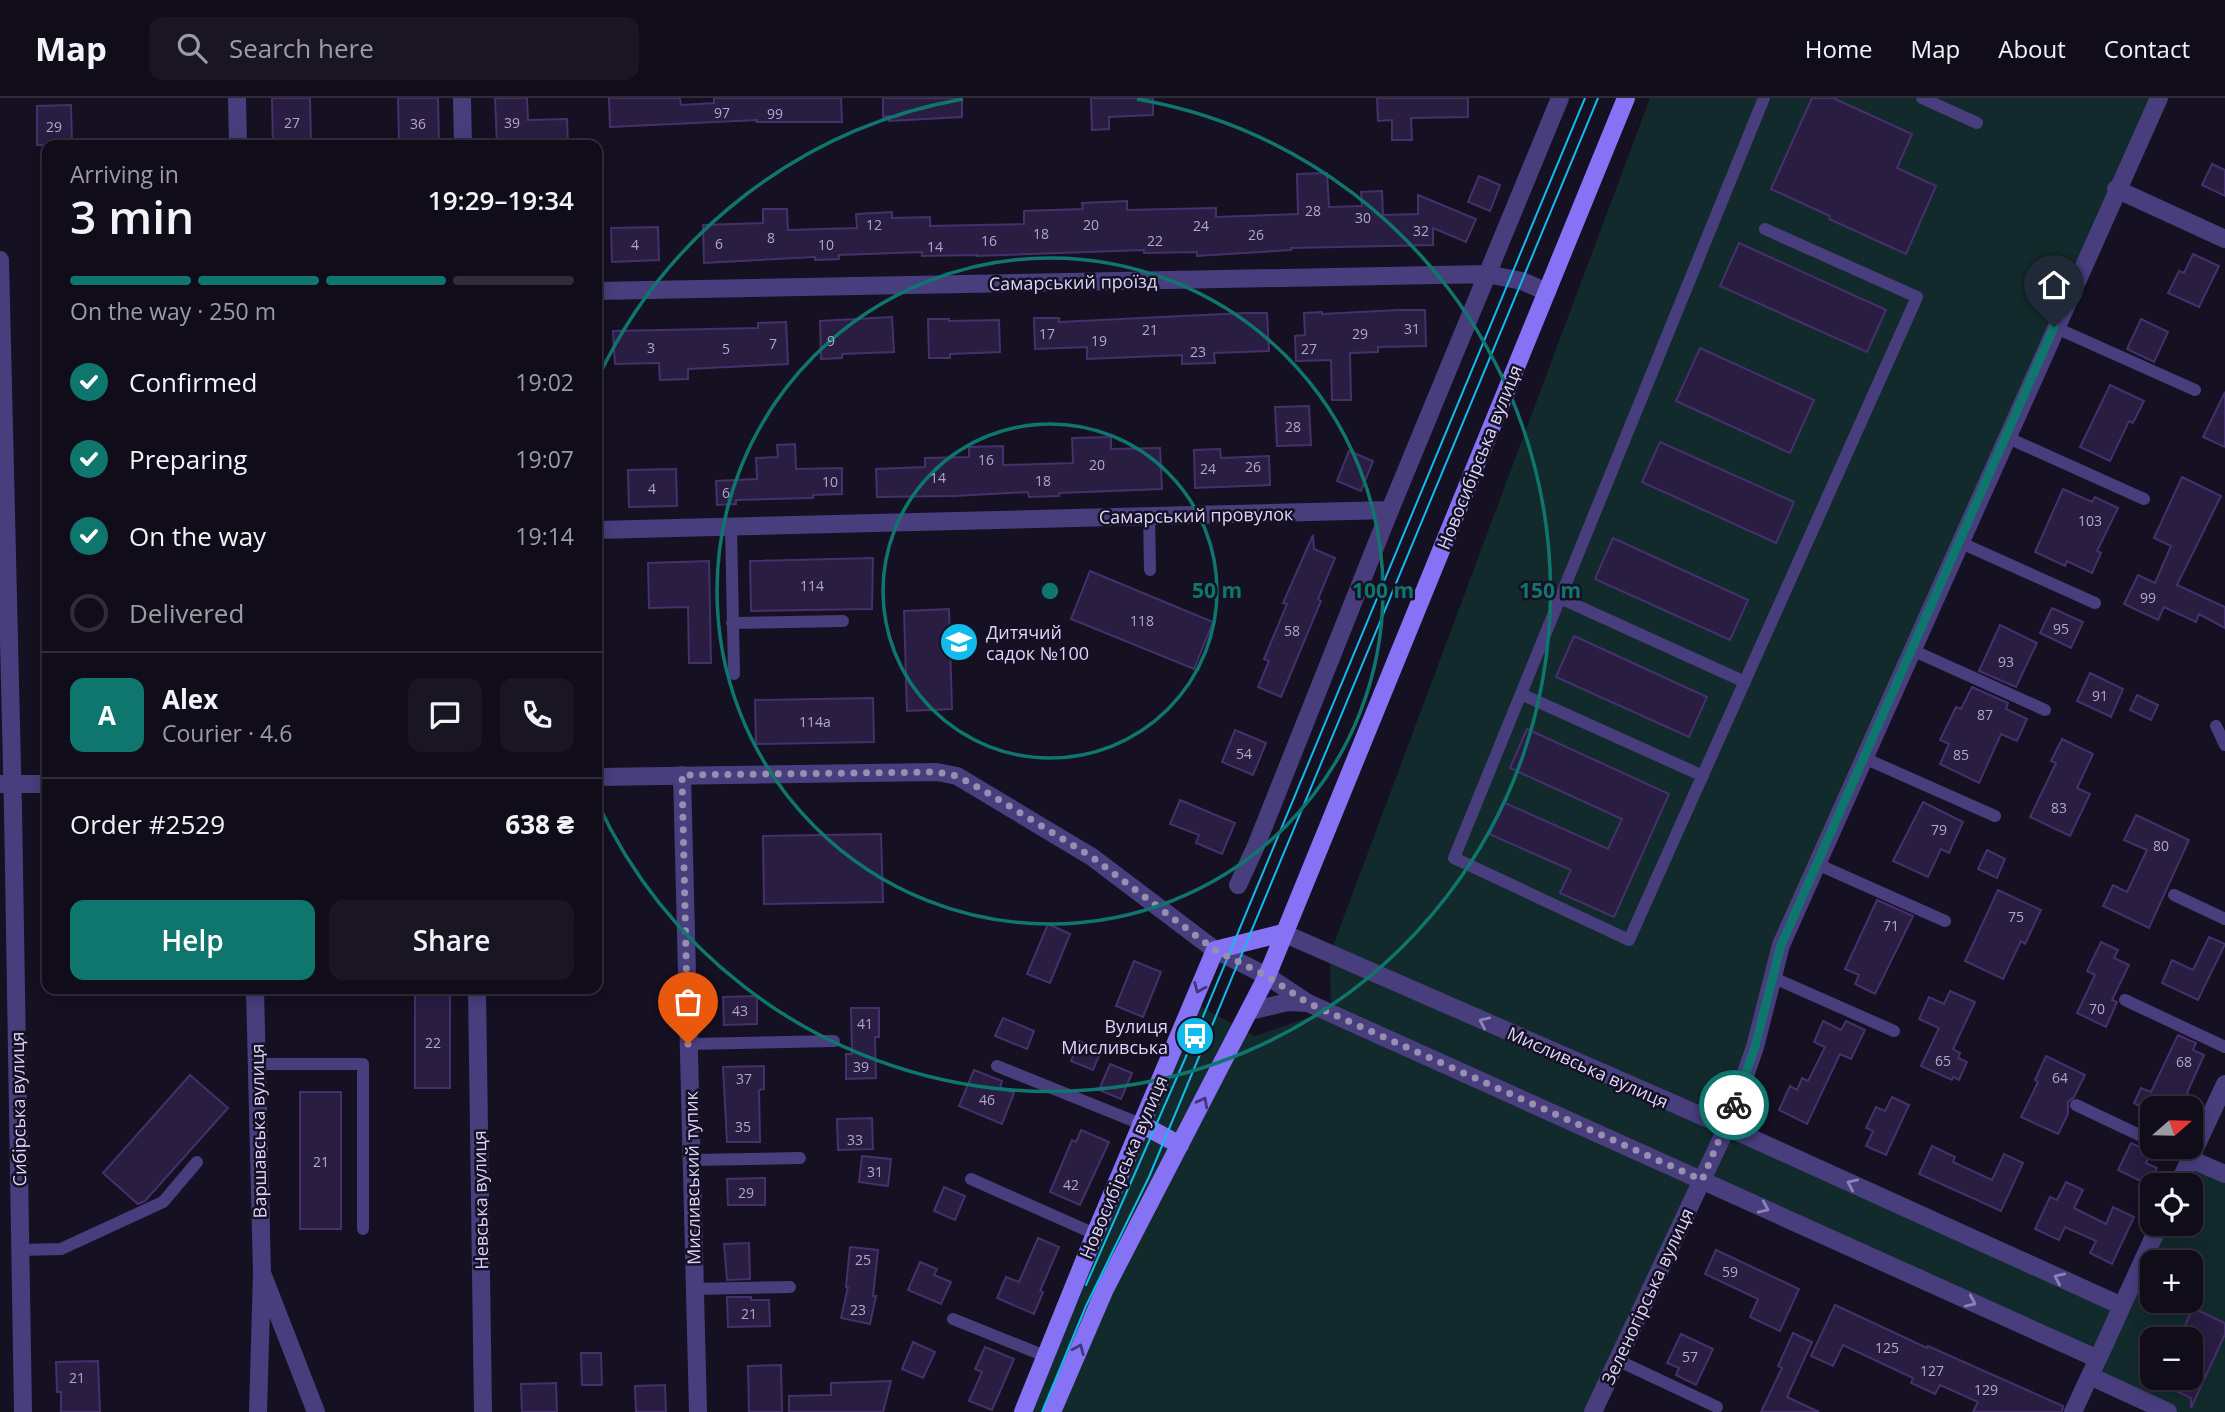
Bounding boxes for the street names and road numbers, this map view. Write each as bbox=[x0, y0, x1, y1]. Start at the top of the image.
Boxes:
street label: Самарський проїзд bbox=[989, 269, 1157, 295]
street label: Новосибірська вулиця bbox=[1431, 361, 1527, 553]
street label: Самарський провулок bbox=[1099, 501, 1294, 529]
street label: Мисливська вулиця bbox=[1504, 1021, 1672, 1113]
street label: Сибірська вулиця bbox=[5, 1032, 31, 1186]
street label: Варшавська вулиця bbox=[244, 1044, 272, 1218]
street label: Новосибірська вулиця bbox=[1073, 1072, 1173, 1262]
street label: Мисливський тупик bbox=[678, 1090, 706, 1265]
street label: Невська вулиця bbox=[467, 1130, 493, 1270]
street label: Зеленогірська вулиця bbox=[1596, 1204, 1698, 1388]

